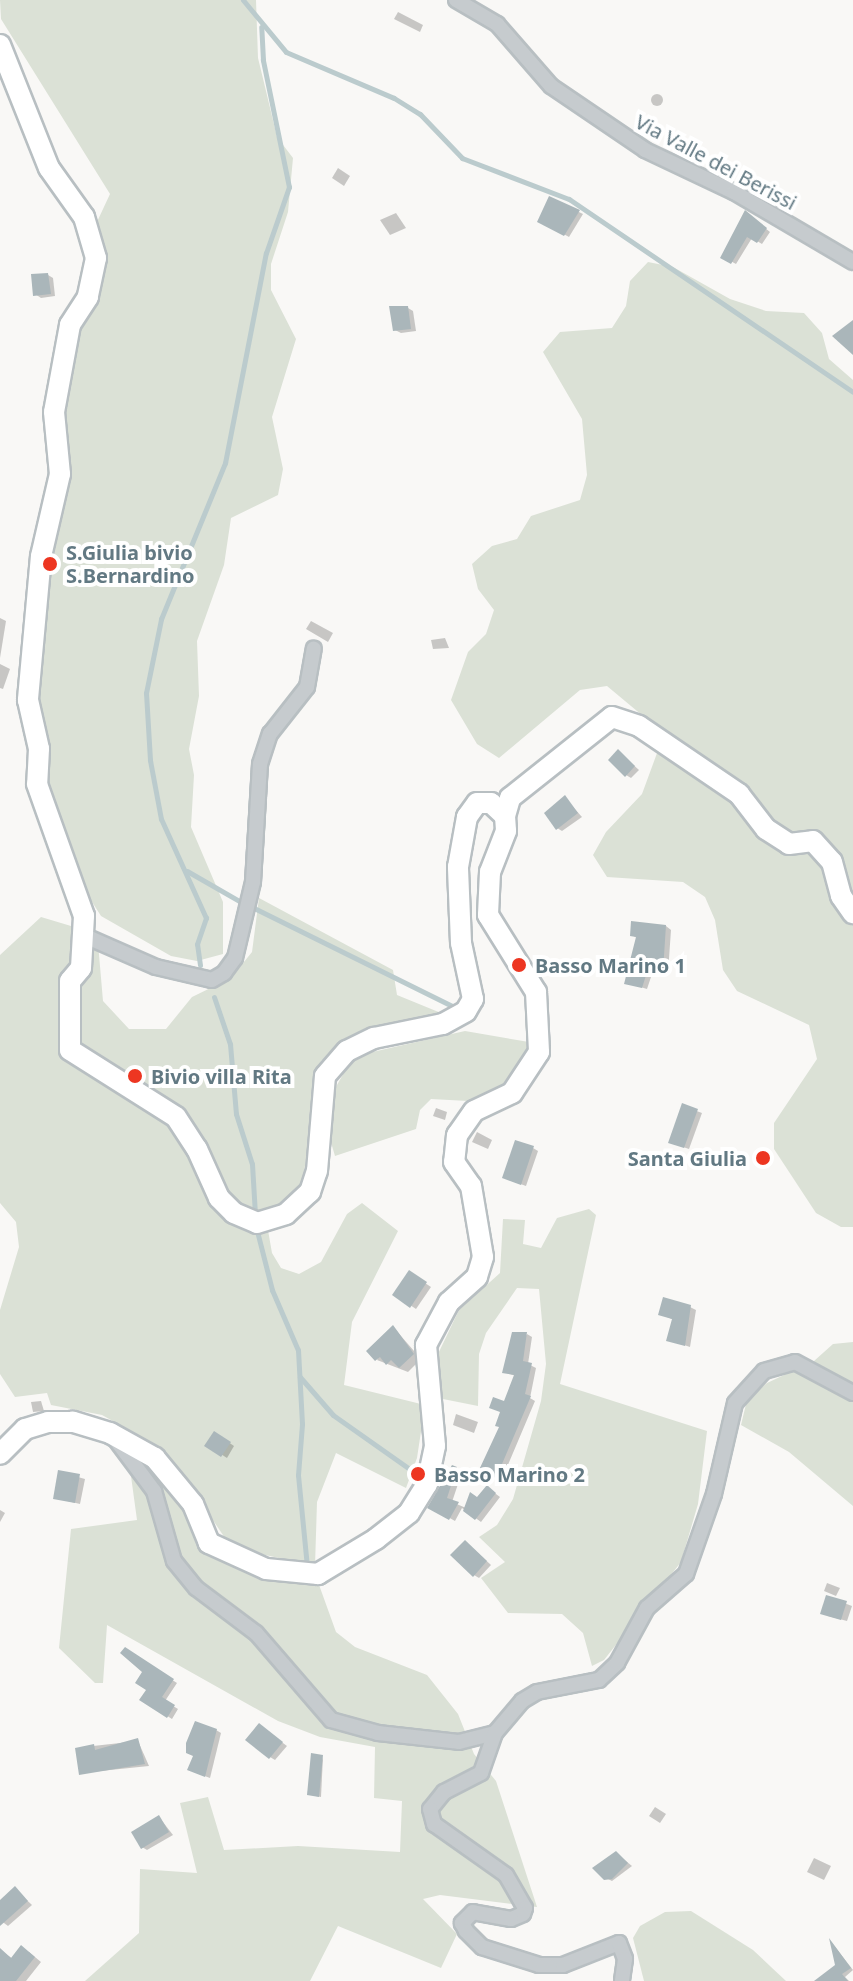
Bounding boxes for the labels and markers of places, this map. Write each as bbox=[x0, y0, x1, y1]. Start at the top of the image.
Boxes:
place label: S.Giulia bivio S.Bernardino bbox=[66, 540, 194, 587]
marker: S.Giulia bivio S.Bernardino bbox=[41, 555, 59, 573]
place label: Basso Marino 1 bbox=[535, 953, 686, 977]
marker: Basso Marino 1 bbox=[510, 956, 528, 974]
place label: Bivio villa Rita bbox=[151, 1064, 292, 1088]
marker: Bivio villa Rita bbox=[126, 1067, 144, 1085]
place label: Santa Giulia bbox=[628, 1146, 747, 1170]
marker: Santa Giulia bbox=[754, 1149, 772, 1167]
place label: Basso Marino 2 bbox=[434, 1462, 585, 1486]
marker: Basso Marino 2 bbox=[409, 1465, 427, 1483]

